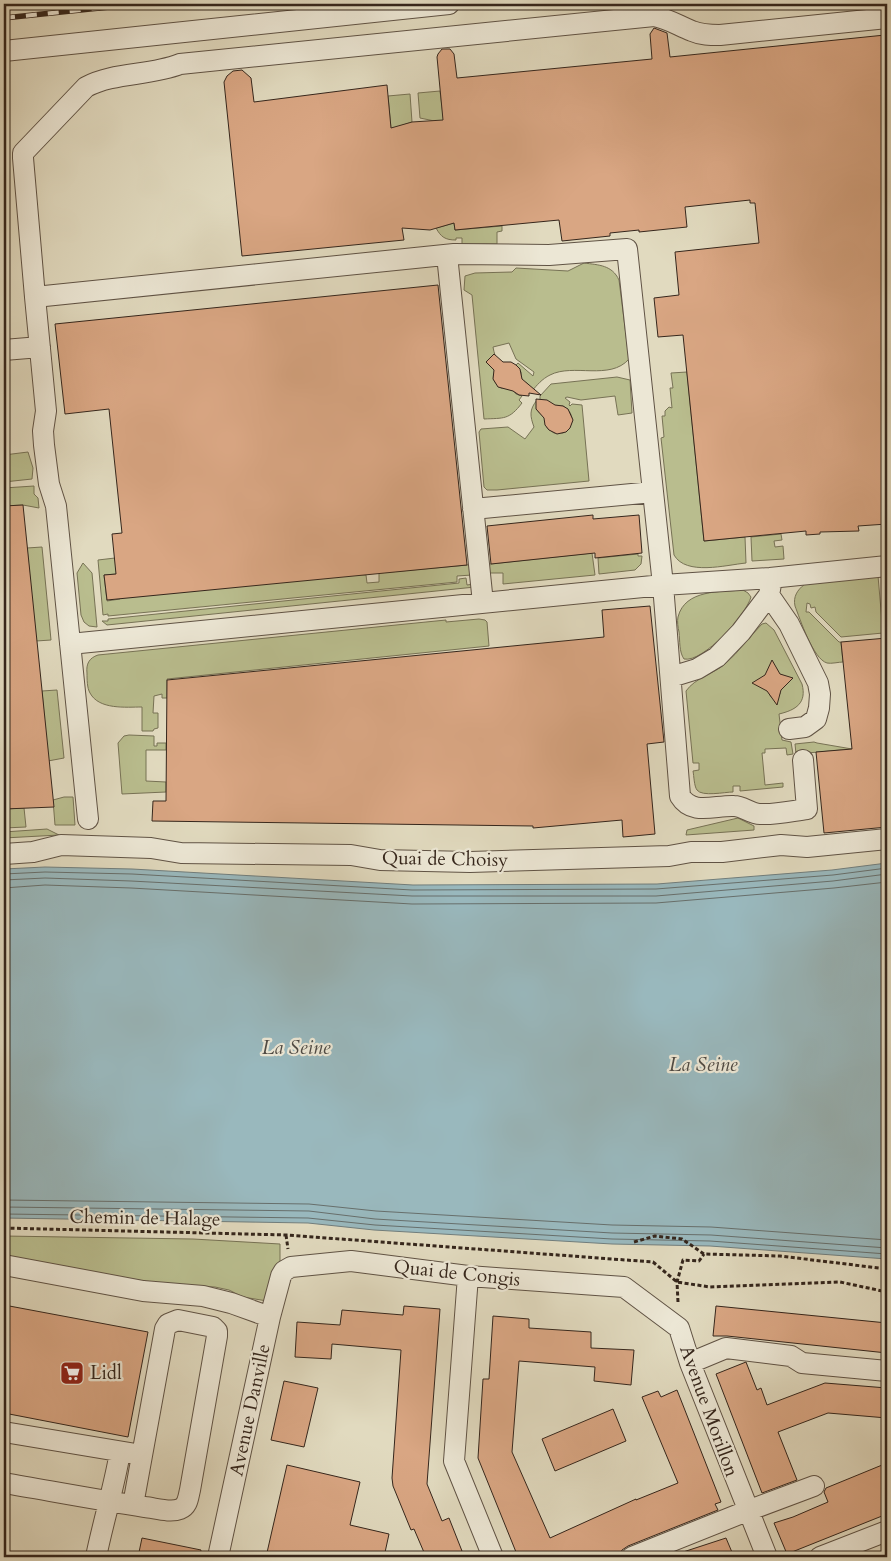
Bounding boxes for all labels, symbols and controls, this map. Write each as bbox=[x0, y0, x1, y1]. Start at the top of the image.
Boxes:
street label: Quai de Choisy bbox=[382, 845, 508, 873]
water label: La Seine bbox=[262, 1034, 331, 1061]
water label: La Seine bbox=[669, 1051, 738, 1078]
street label: Chemin de Halage bbox=[69, 1204, 221, 1232]
street label: Quai de Congis bbox=[392, 1253, 522, 1293]
street label: Avenue Danville bbox=[223, 1342, 277, 1478]
street label: Avenue Morillon bbox=[673, 1342, 745, 1480]
supermarket icon: Lidl bbox=[59, 1360, 85, 1386]
place label: Lidl bbox=[90, 1360, 122, 1386]

